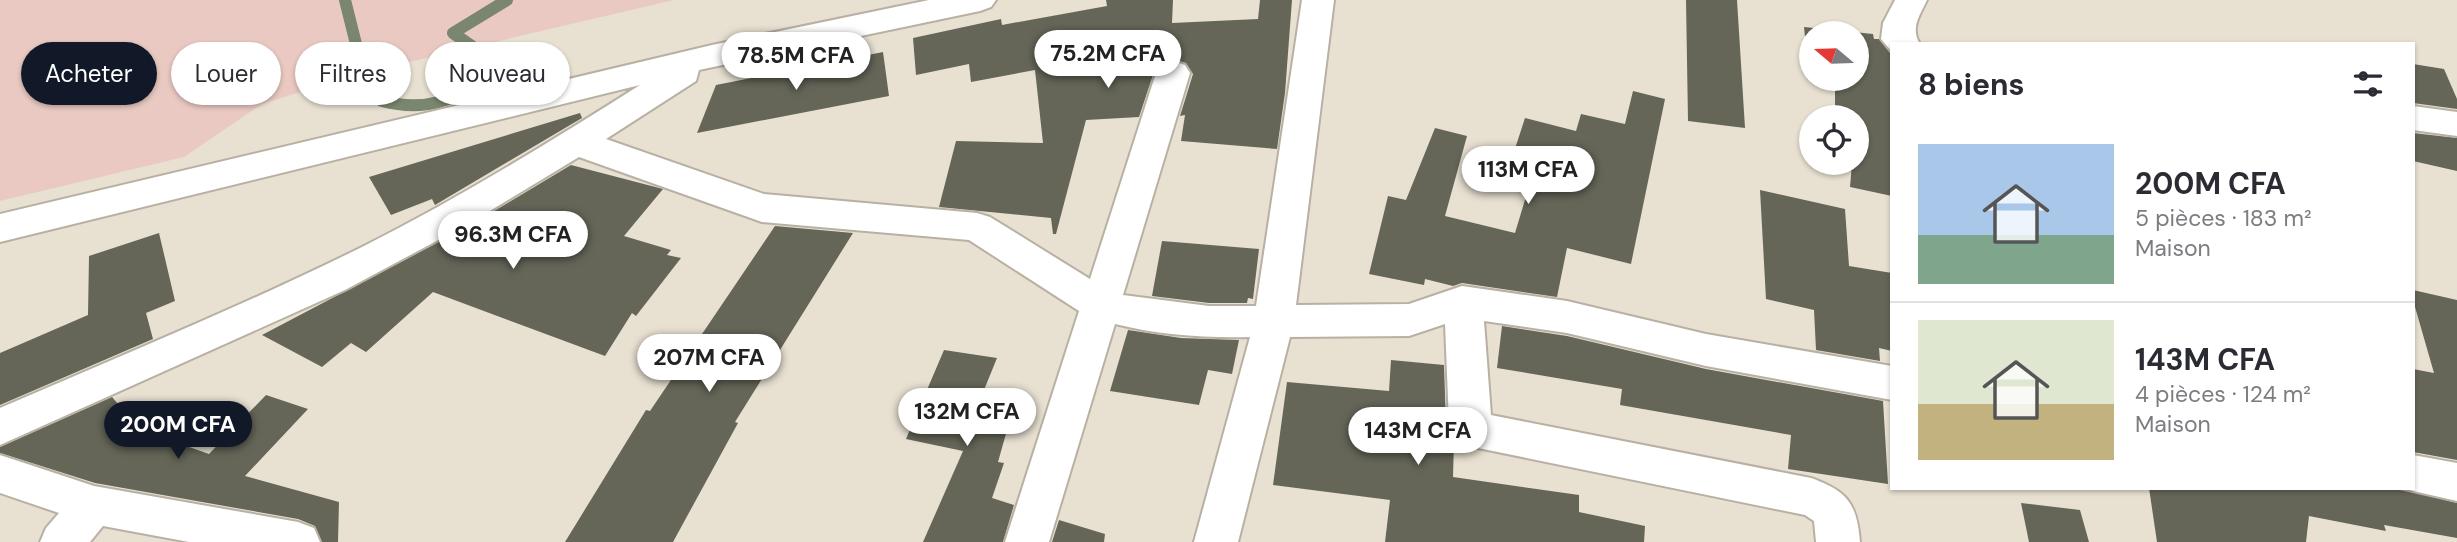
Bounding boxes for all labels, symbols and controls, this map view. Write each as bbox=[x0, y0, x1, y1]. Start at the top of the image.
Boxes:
north arrow bbox=[1799, 21, 1869, 91]
map controls bbox=[1799, 21, 1869, 175]
pin: 75.2M CFA bbox=[1028, 31, 1188, 90]
pin: 78.5M CFA bbox=[716, 32, 876, 92]
text: 75.2M CFA bbox=[1050, 38, 1166, 68]
text: 78.5M CFA bbox=[738, 40, 854, 70]
chip: Acheter bbox=[21, 42, 157, 105]
chip: Louer bbox=[171, 42, 281, 105]
chip: Filtres bbox=[295, 42, 411, 105]
chip: Nouveau bbox=[425, 42, 570, 105]
text: 8 biens bbox=[1918, 65, 2024, 104]
icon: filters bbox=[2349, 65, 2387, 103]
button: locate bbox=[1799, 105, 1869, 175]
pin: 113M CFA bbox=[1456, 146, 1600, 206]
text: 113M CFA bbox=[1478, 154, 1578, 184]
text: 200M CFA bbox=[2135, 164, 2286, 203]
icon: home bbox=[1974, 172, 2058, 256]
text: 5 pièces · 183 m² bbox=[2135, 203, 2312, 233]
pin: 96.3M CFA bbox=[433, 212, 593, 271]
text: 96.3M CFA bbox=[454, 219, 572, 249]
text: Maison bbox=[2135, 233, 2211, 263]
pin: 207M CFA bbox=[637, 334, 781, 394]
text: 143M CFA bbox=[2135, 340, 2275, 379]
text: 207M CFA bbox=[653, 342, 765, 372]
icon: home bbox=[1974, 348, 2058, 432]
text: 4 pièces · 124 m² bbox=[2135, 379, 2311, 409]
pin: 132M CFA bbox=[895, 388, 1039, 448]
text: 132M CFA bbox=[914, 396, 1020, 426]
pin: 200M CFA bbox=[106, 402, 250, 461]
pin: 143M CFA bbox=[1346, 407, 1490, 467]
text: 200M CFA bbox=[120, 409, 236, 439]
text: Maison bbox=[2135, 409, 2211, 439]
text: 143M CFA bbox=[1364, 415, 1472, 445]

